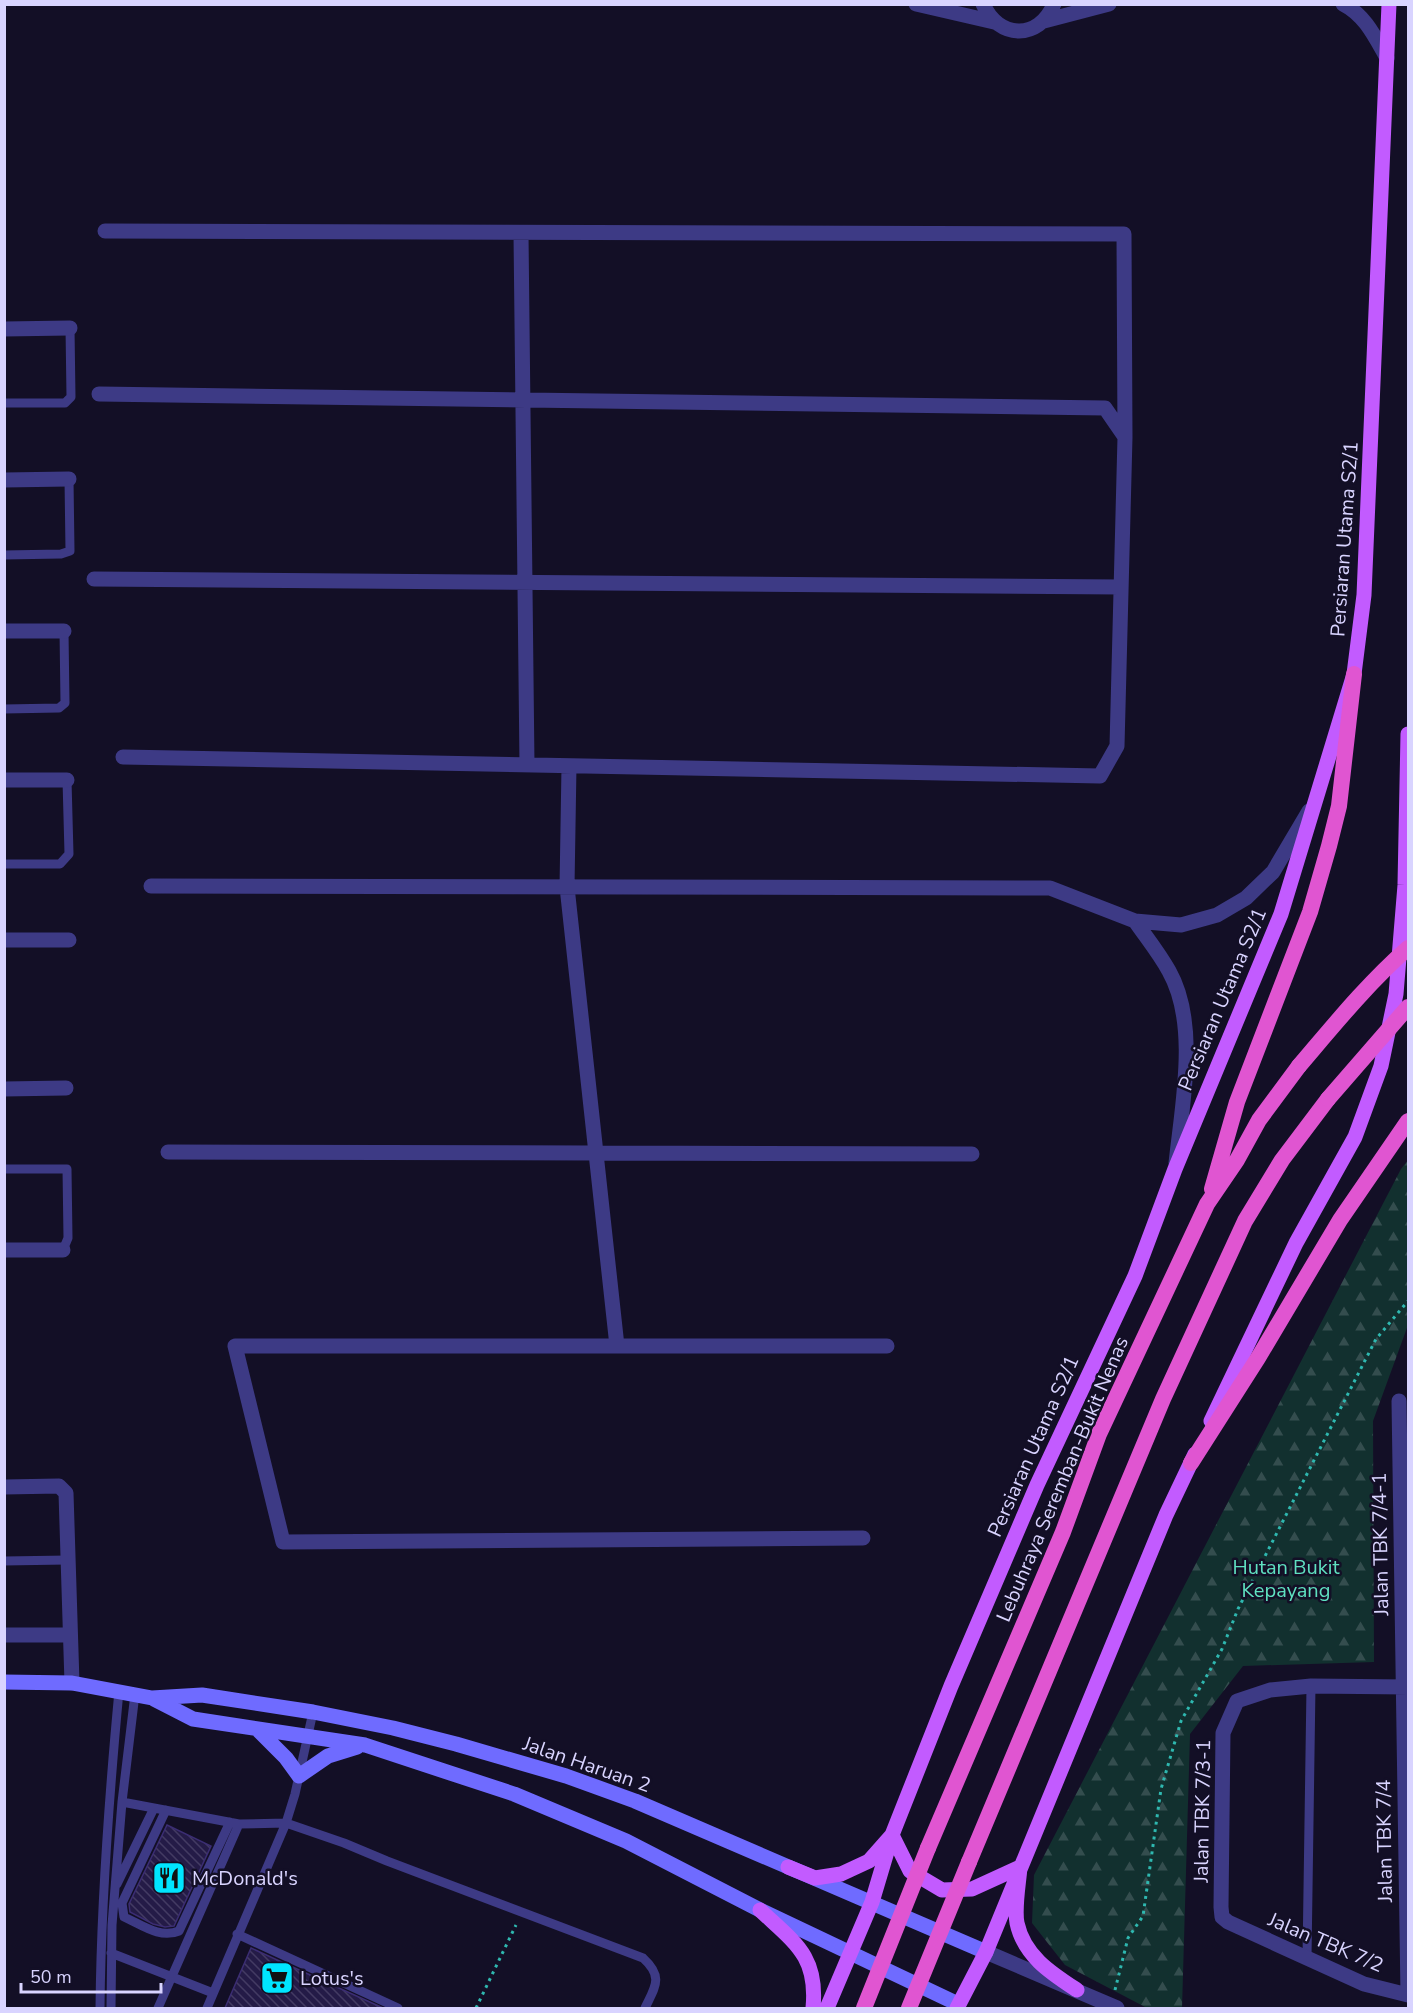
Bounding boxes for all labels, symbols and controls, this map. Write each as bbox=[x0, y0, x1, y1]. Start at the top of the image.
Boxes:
street label: Persiaran Utama S2/1 bbox=[1324, 440, 1365, 638]
street label: Persiaran Utama S2/1 bbox=[1172, 904, 1273, 1095]
street label: Lebuhraya Seremban-Bukit Nenas bbox=[990, 1332, 1135, 1626]
street label: Persiaran Utama S2/1 bbox=[981, 1351, 1086, 1541]
street label: Jalan TBK 7/4-1 bbox=[1366, 1472, 1395, 1617]
park label: Hutan Bukit Kepayang bbox=[1233, 1554, 1340, 1604]
street label: Jalan Haruan 2 bbox=[518, 1730, 654, 1799]
street label: Jalan TBK 7/3-1 bbox=[1188, 1739, 1217, 1884]
street label: Jalan TBK 7/4 bbox=[1370, 1779, 1399, 1904]
restaurant icon: McDonald's bbox=[151, 1860, 187, 1896]
place label: McDonald's bbox=[192, 1865, 298, 1892]
street label: Jalan TBK 7/2 bbox=[1263, 1906, 1388, 1979]
scale bar bbox=[21, 1956, 160, 1994]
supermarket icon: Lotus's bbox=[259, 1960, 295, 1996]
text: 50 m bbox=[30, 1965, 72, 1989]
place label: Lotus's bbox=[300, 1965, 364, 1992]

